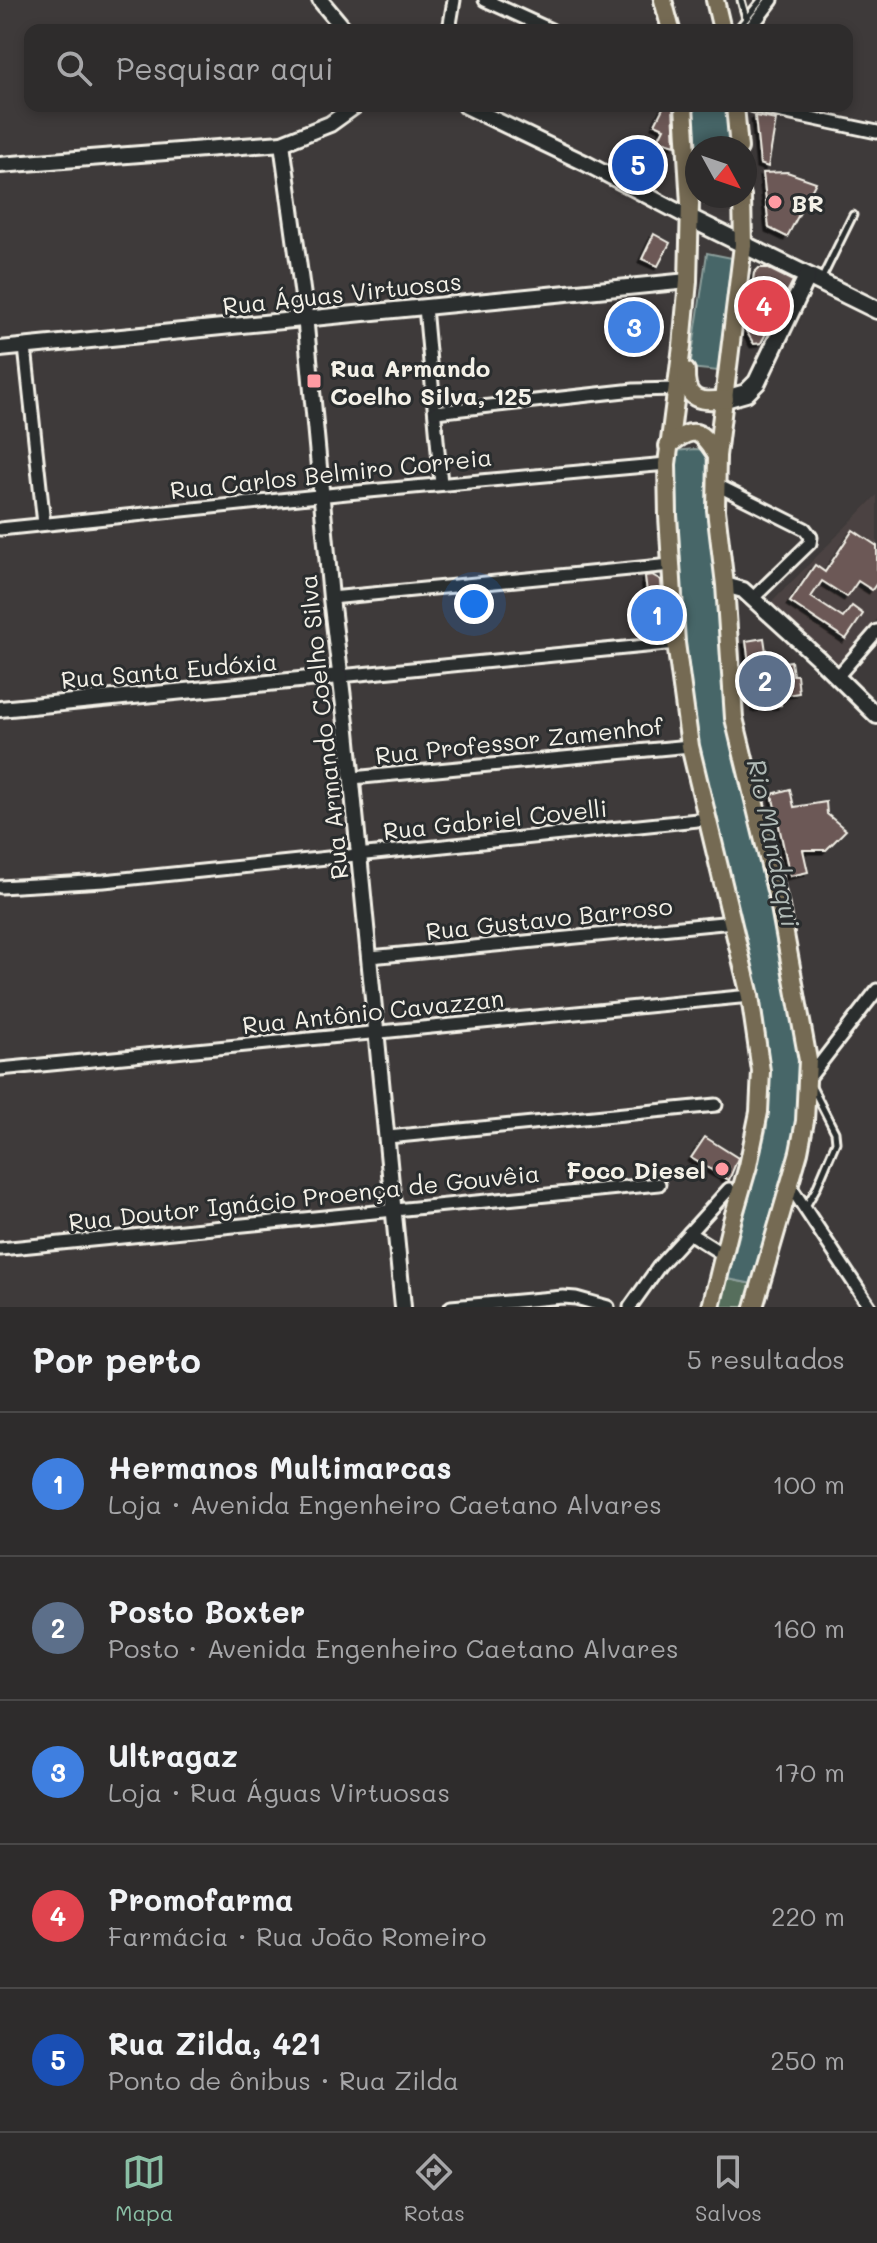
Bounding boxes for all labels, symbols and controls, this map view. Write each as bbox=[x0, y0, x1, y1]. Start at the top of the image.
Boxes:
search box bbox=[24, 24, 853, 112]
icon: search bbox=[52, 46, 96, 90]
text: Pesquisar aqui bbox=[116, 48, 334, 88]
pin: 5 bbox=[612, 135, 664, 195]
north arrow bbox=[685, 136, 757, 208]
place label: BR bbox=[791, 187, 824, 218]
marker: BR bbox=[766, 193, 784, 211]
street label: Rua Águas Virtuosas bbox=[221, 265, 463, 321]
pin: 4 bbox=[738, 276, 790, 336]
pin: 3 bbox=[608, 297, 660, 357]
place label: Rua Armando Coelho Silva, 125 bbox=[330, 352, 532, 411]
marker: Rua Armando Coelho Silva, 125 bbox=[305, 372, 323, 390]
street label: Rua Carlos Belmiro Correia bbox=[168, 441, 494, 505]
street label: Rua Armando Coelho Silva bbox=[292, 573, 354, 881]
your location bbox=[454, 584, 494, 624]
pin: 1 bbox=[631, 585, 683, 645]
street label: Rua Santa Eudóxia bbox=[60, 645, 278, 695]
pin: 2 bbox=[739, 651, 791, 711]
street label: Rua Professor Zamenhof bbox=[374, 709, 665, 771]
water label: Rio Mandaqui bbox=[740, 756, 808, 930]
street label: Rua Gabriel Covelli bbox=[381, 792, 609, 846]
street label: Rua Gustavo Barroso bbox=[424, 890, 674, 946]
street label: Rua Antônio Cavazzan bbox=[241, 982, 505, 1040]
place label: Foco Diesel bbox=[566, 1154, 706, 1185]
street label: Rua Doutor Ignácio Proença de Gouvêia bbox=[67, 1157, 541, 1237]
marker: Foco Diesel bbox=[713, 1160, 731, 1178]
text: Por perto bbox=[32, 1337, 201, 1382]
text: 5 resultados bbox=[687, 1342, 845, 1376]
text: Hermanos Multimarcas bbox=[108, 1447, 452, 1487]
text: 1 bbox=[52, 1467, 64, 1501]
text: 100 m bbox=[772, 1467, 845, 1501]
text: Loja · Avenida Engenheiro Caetano Alvares bbox=[108, 1487, 662, 1521]
text: Posto Boxter bbox=[108, 1591, 305, 1631]
text: 2 bbox=[51, 1611, 65, 1645]
text: 160 m bbox=[773, 1611, 845, 1645]
text: Posto · Avenida Engenheiro Caetano Alvares bbox=[108, 1631, 679, 1665]
text: Ultragaz bbox=[108, 1735, 238, 1775]
text: 3 bbox=[50, 1755, 66, 1789]
text: 170 m bbox=[774, 1755, 845, 1789]
text: Loja · Rua Águas Virtuosas bbox=[108, 1775, 450, 1809]
text: Promofarma bbox=[108, 1879, 294, 1919]
text: 4 bbox=[50, 1899, 66, 1933]
text: 220 m bbox=[771, 1899, 845, 1933]
text: Farmácia · Rua João Romeiro bbox=[108, 1919, 486, 1953]
text: Rua Zilda, 421 bbox=[108, 2023, 321, 2063]
text: 5 bbox=[50, 2043, 66, 2077]
text: 250 m bbox=[770, 2043, 845, 2077]
text: Ponto de ônibus · Rua Zilda bbox=[108, 2063, 459, 2097]
tab: Mapa bbox=[115, 2150, 174, 2227]
tab: Rotas bbox=[404, 2150, 465, 2227]
tab: Salvos bbox=[695, 2150, 762, 2227]

